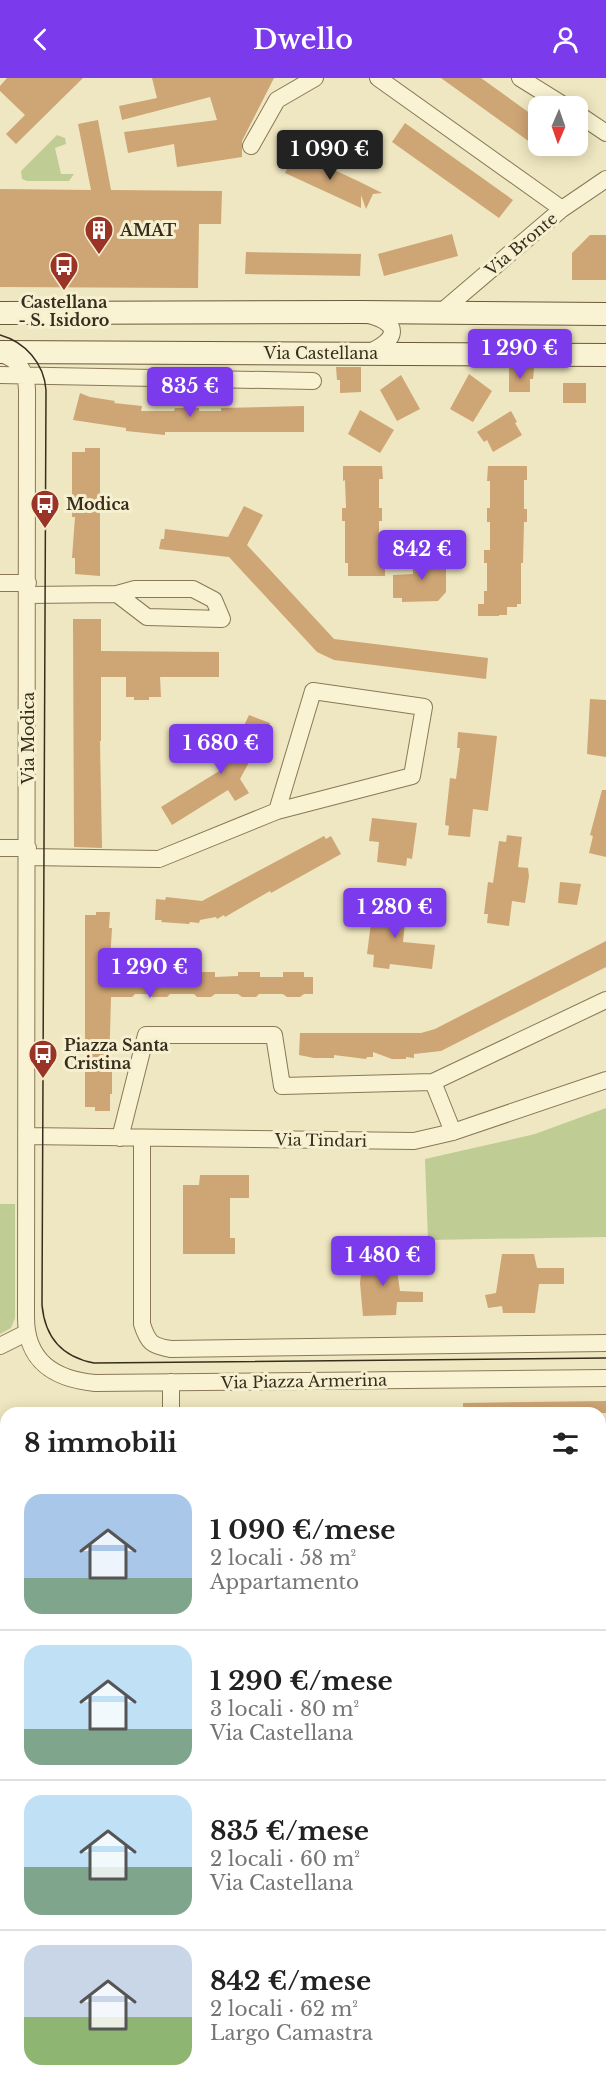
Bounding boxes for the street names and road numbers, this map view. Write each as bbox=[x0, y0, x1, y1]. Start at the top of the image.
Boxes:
street label: Via Bronte bbox=[480, 208, 561, 280]
street label: Via Castellana bbox=[263, 343, 378, 363]
street label: Via Modica bbox=[18, 692, 38, 785]
street label: Via Tindari bbox=[274, 1129, 368, 1151]
street label: Via Piazza Armerina bbox=[220, 1370, 387, 1392]

